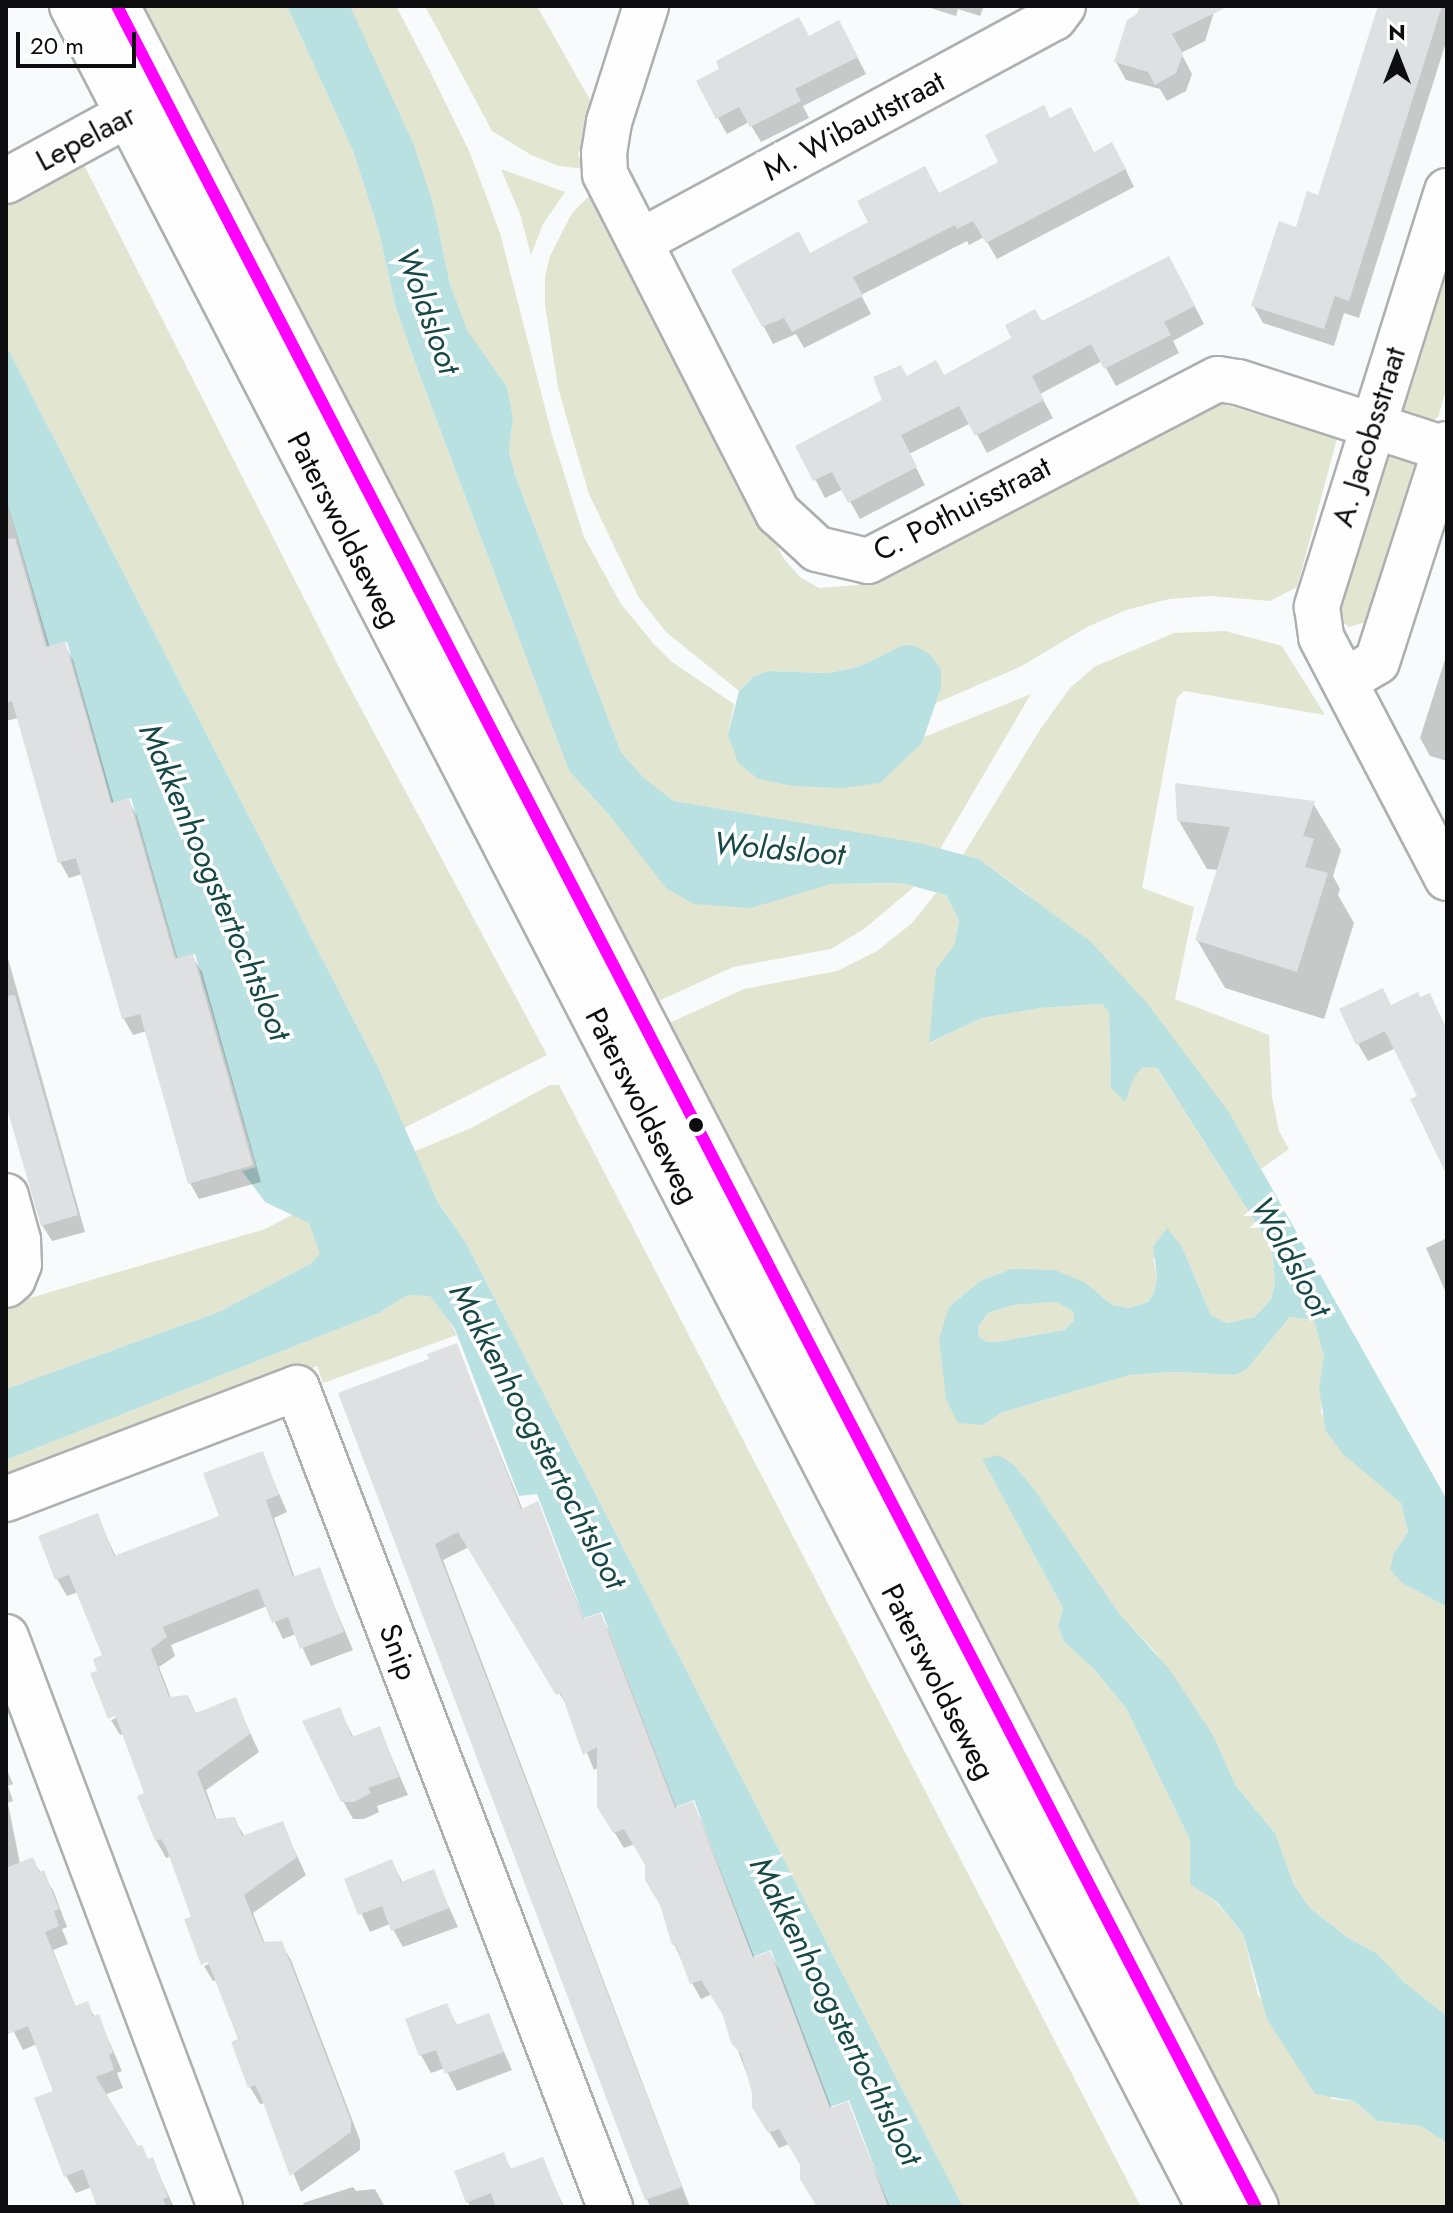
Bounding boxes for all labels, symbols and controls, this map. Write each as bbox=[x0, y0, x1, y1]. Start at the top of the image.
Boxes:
scale bar bbox=[20, 16, 140, 66]
north arrow bbox=[1357, 16, 1437, 96]
text: N bbox=[1388, 16, 1406, 48]
text: 20 m bbox=[30, 28, 84, 63]
street label: M. Wibautstraat bbox=[757, 63, 951, 189]
street label: Lepelaar bbox=[30, 97, 142, 179]
water label: Woldsloot bbox=[388, 243, 468, 379]
street label: A. Jacobsstraat bbox=[1325, 343, 1413, 531]
street label: Paterswoldseweg bbox=[279, 426, 409, 634]
street label: C. Pothuisstraat bbox=[867, 449, 1057, 569]
water label: Makkenhoogstertochtsloot bbox=[131, 718, 299, 1046]
water label: Woldsloot bbox=[712, 824, 846, 874]
street label: Paterswoldseweg bbox=[577, 1002, 707, 1210]
unlabelled marker bbox=[688, 1117, 704, 1133]
water label: Woldsloot bbox=[1242, 1190, 1340, 1324]
water label: Makkenhoogstertochtsloot bbox=[441, 1277, 635, 1595]
street label: Paterswoldseweg bbox=[873, 1578, 1003, 1786]
street label: Snip bbox=[371, 1619, 425, 1685]
water label: Makkenhoogstertochtsloot bbox=[742, 1851, 930, 2171]

